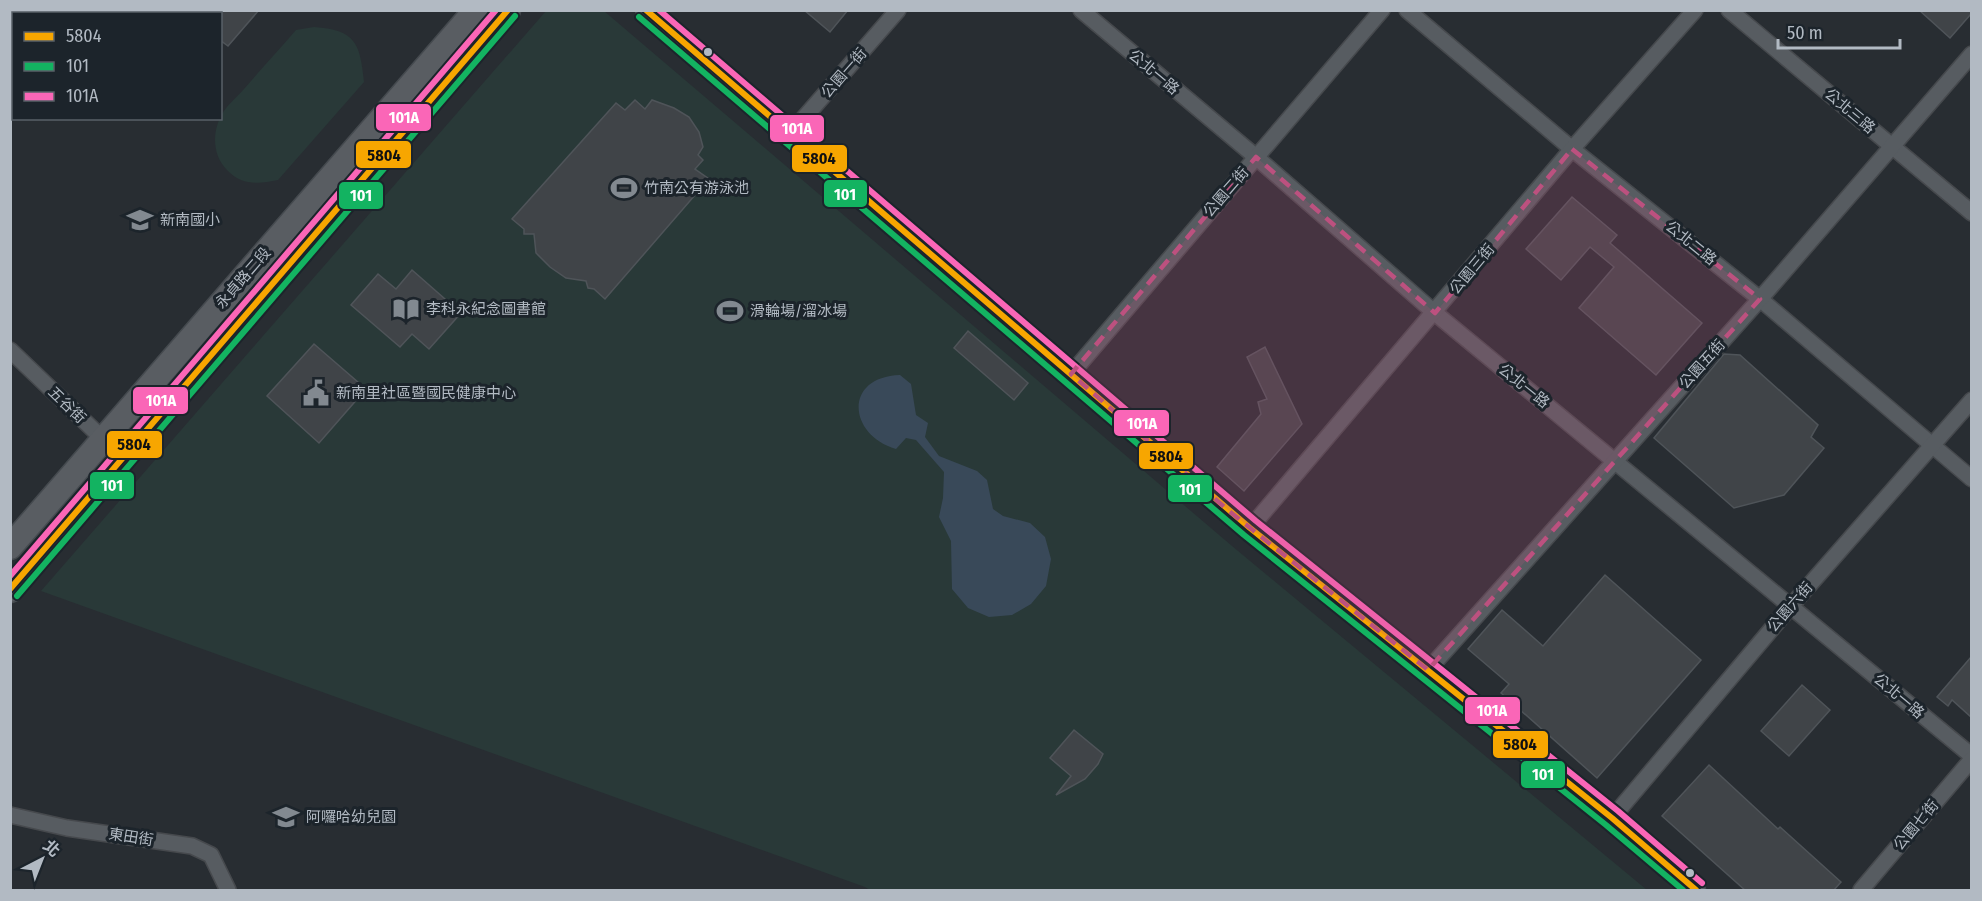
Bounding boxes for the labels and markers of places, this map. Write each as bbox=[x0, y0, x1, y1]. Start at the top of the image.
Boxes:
unlabelled marker bbox=[702, 46, 714, 58]
sports icon: 竹南公有游泳池 bbox=[609, 173, 639, 203]
place label: 竹南公有游泳池 bbox=[644, 179, 749, 197]
school or university icon: 新南國小 bbox=[125, 205, 155, 235]
place label: 新南國小 bbox=[160, 211, 220, 229]
library icon: 李科永紀念圖書館 bbox=[391, 294, 421, 324]
sports icon: 滑輪場/溜冰場 bbox=[715, 296, 745, 326]
place label: 李科永紀念圖書館 bbox=[426, 300, 546, 318]
place label: 滑輪場/溜冰場 bbox=[750, 302, 847, 320]
public building icon: 新南里社區暨國民健康中心 bbox=[301, 378, 331, 408]
place label: 新南里社區暨國民健康中心 bbox=[336, 384, 516, 402]
school or university icon: 阿囉哈幼兒園 bbox=[271, 802, 301, 832]
place label: 阿囉哈幼兒園 bbox=[306, 808, 396, 826]
unlabelled marker bbox=[1684, 867, 1696, 879]

